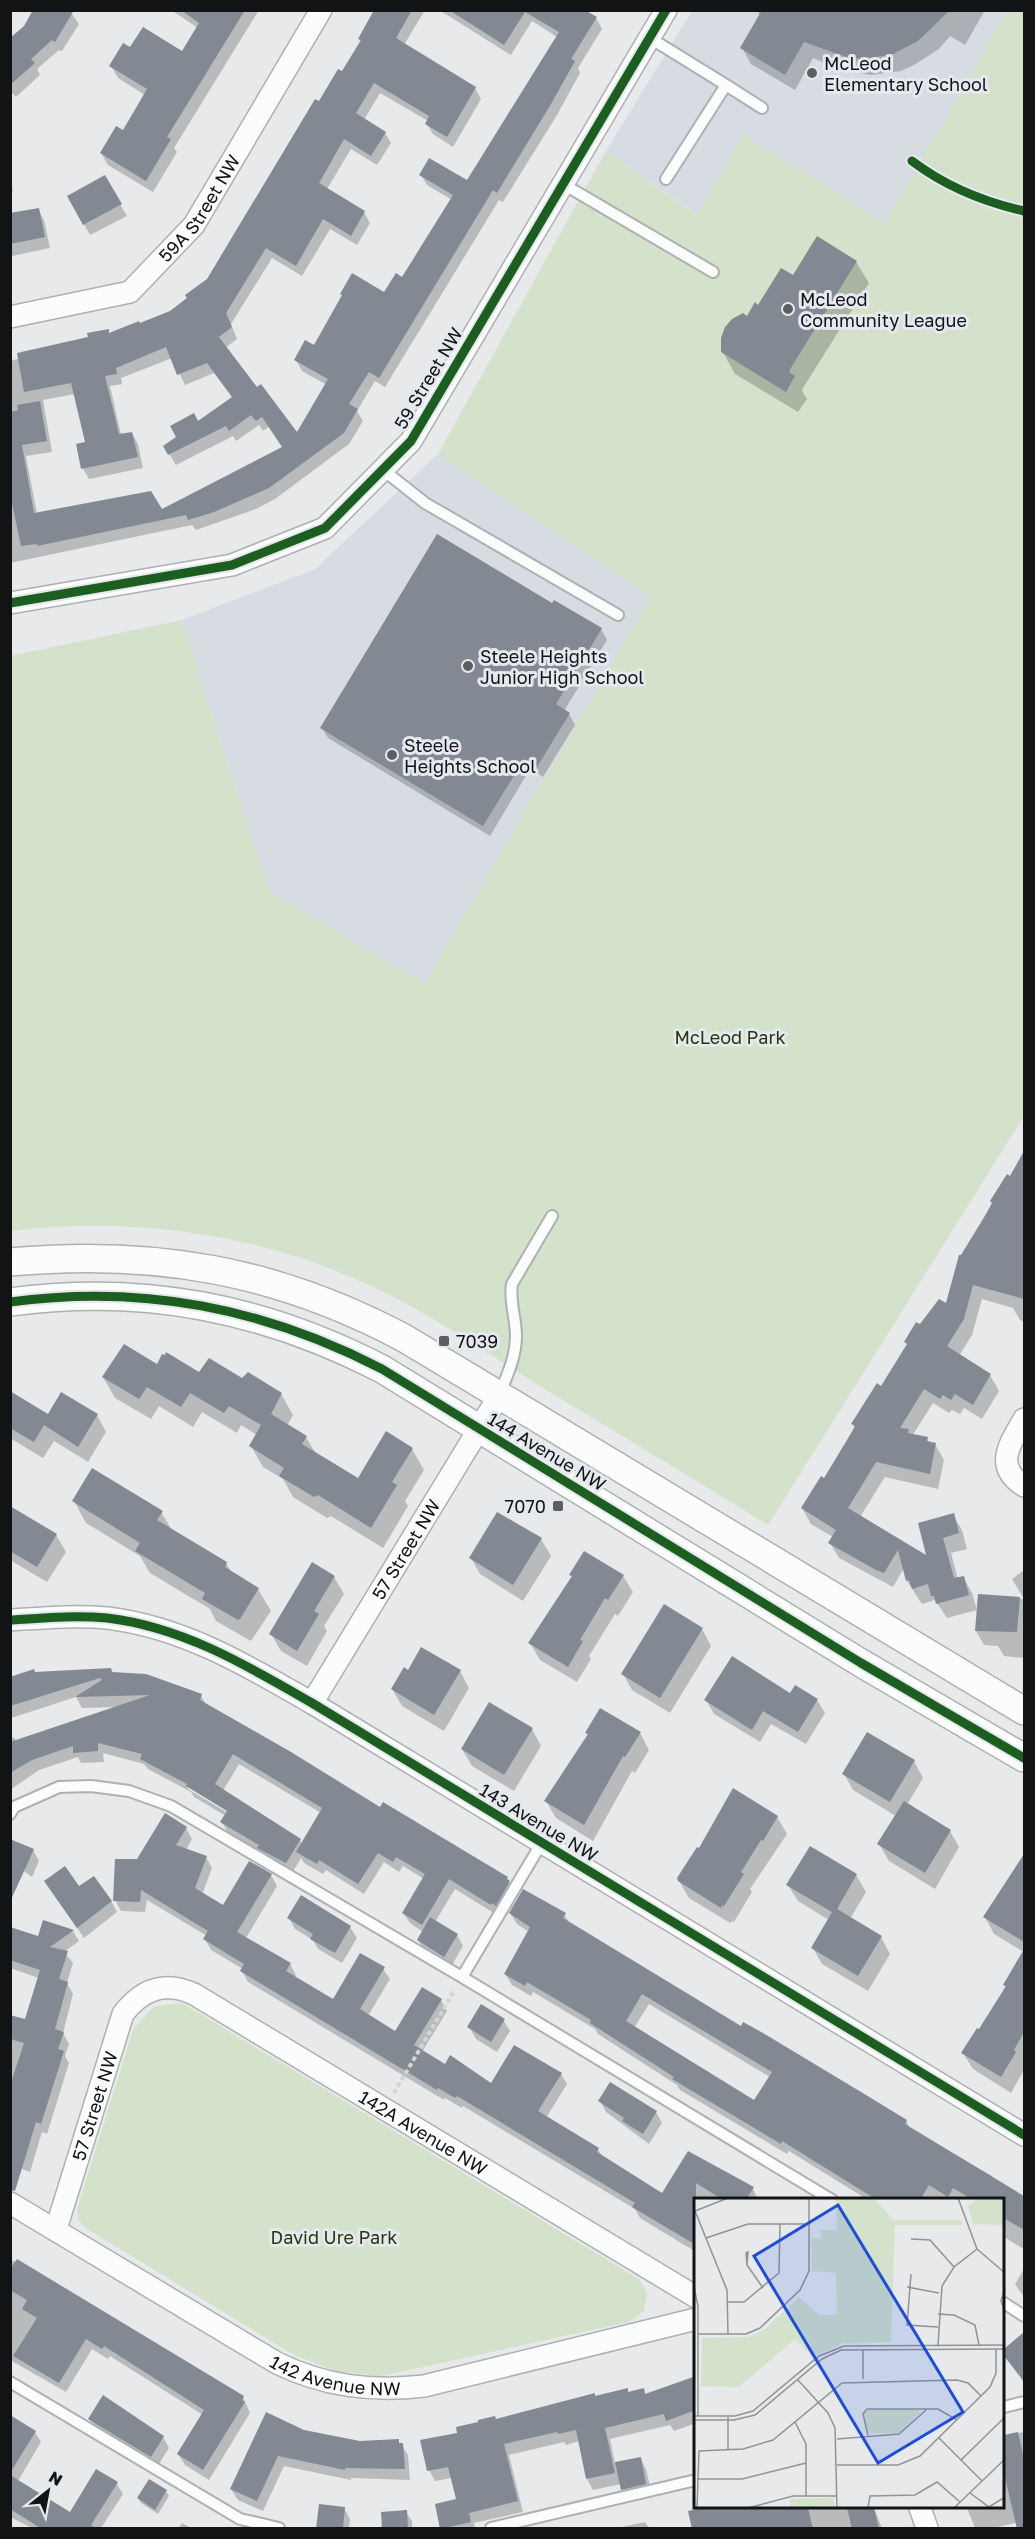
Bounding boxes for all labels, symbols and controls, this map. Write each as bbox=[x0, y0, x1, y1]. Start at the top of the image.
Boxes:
place label: McLeod Elementary School bbox=[824, 52, 988, 95]
marker: McLeod Elementary School bbox=[805, 66, 819, 80]
street label: 59A Street NW bbox=[154, 150, 244, 266]
place label: McLeod Community League bbox=[800, 288, 967, 331]
marker: McLeod Community League bbox=[781, 302, 795, 316]
street label: 59 Street NW bbox=[389, 323, 467, 433]
place label: Steele Heights Junior High School bbox=[480, 645, 644, 688]
marker: Steele Heights Junior High School bbox=[461, 659, 475, 673]
place label: Steele Heights School bbox=[404, 734, 536, 777]
marker: Steele Heights School bbox=[385, 748, 399, 762]
park label: McLeod Park bbox=[674, 1026, 786, 1048]
place label: 7039 bbox=[456, 1330, 498, 1352]
marker: 7039 bbox=[437, 1334, 451, 1348]
street label: 144 Avenue NW bbox=[484, 1407, 610, 1495]
street label: 57 Street NW bbox=[367, 1495, 445, 1603]
place label: 7070 bbox=[505, 1495, 546, 1517]
marker: 7070 bbox=[551, 1499, 565, 1513]
street label: 143 Avenue NW bbox=[476, 1778, 602, 1866]
street label: 57 Street NW bbox=[67, 2048, 122, 2163]
street label: 142A Avenue NW bbox=[355, 2085, 491, 2180]
inset map bbox=[694, 2198, 1005, 2509]
park label: David Ure Park bbox=[271, 2226, 397, 2248]
street label: 142 Avenue NW bbox=[266, 2350, 401, 2399]
north arrow bbox=[18, 2461, 78, 2521]
text: N bbox=[45, 2466, 66, 2490]

